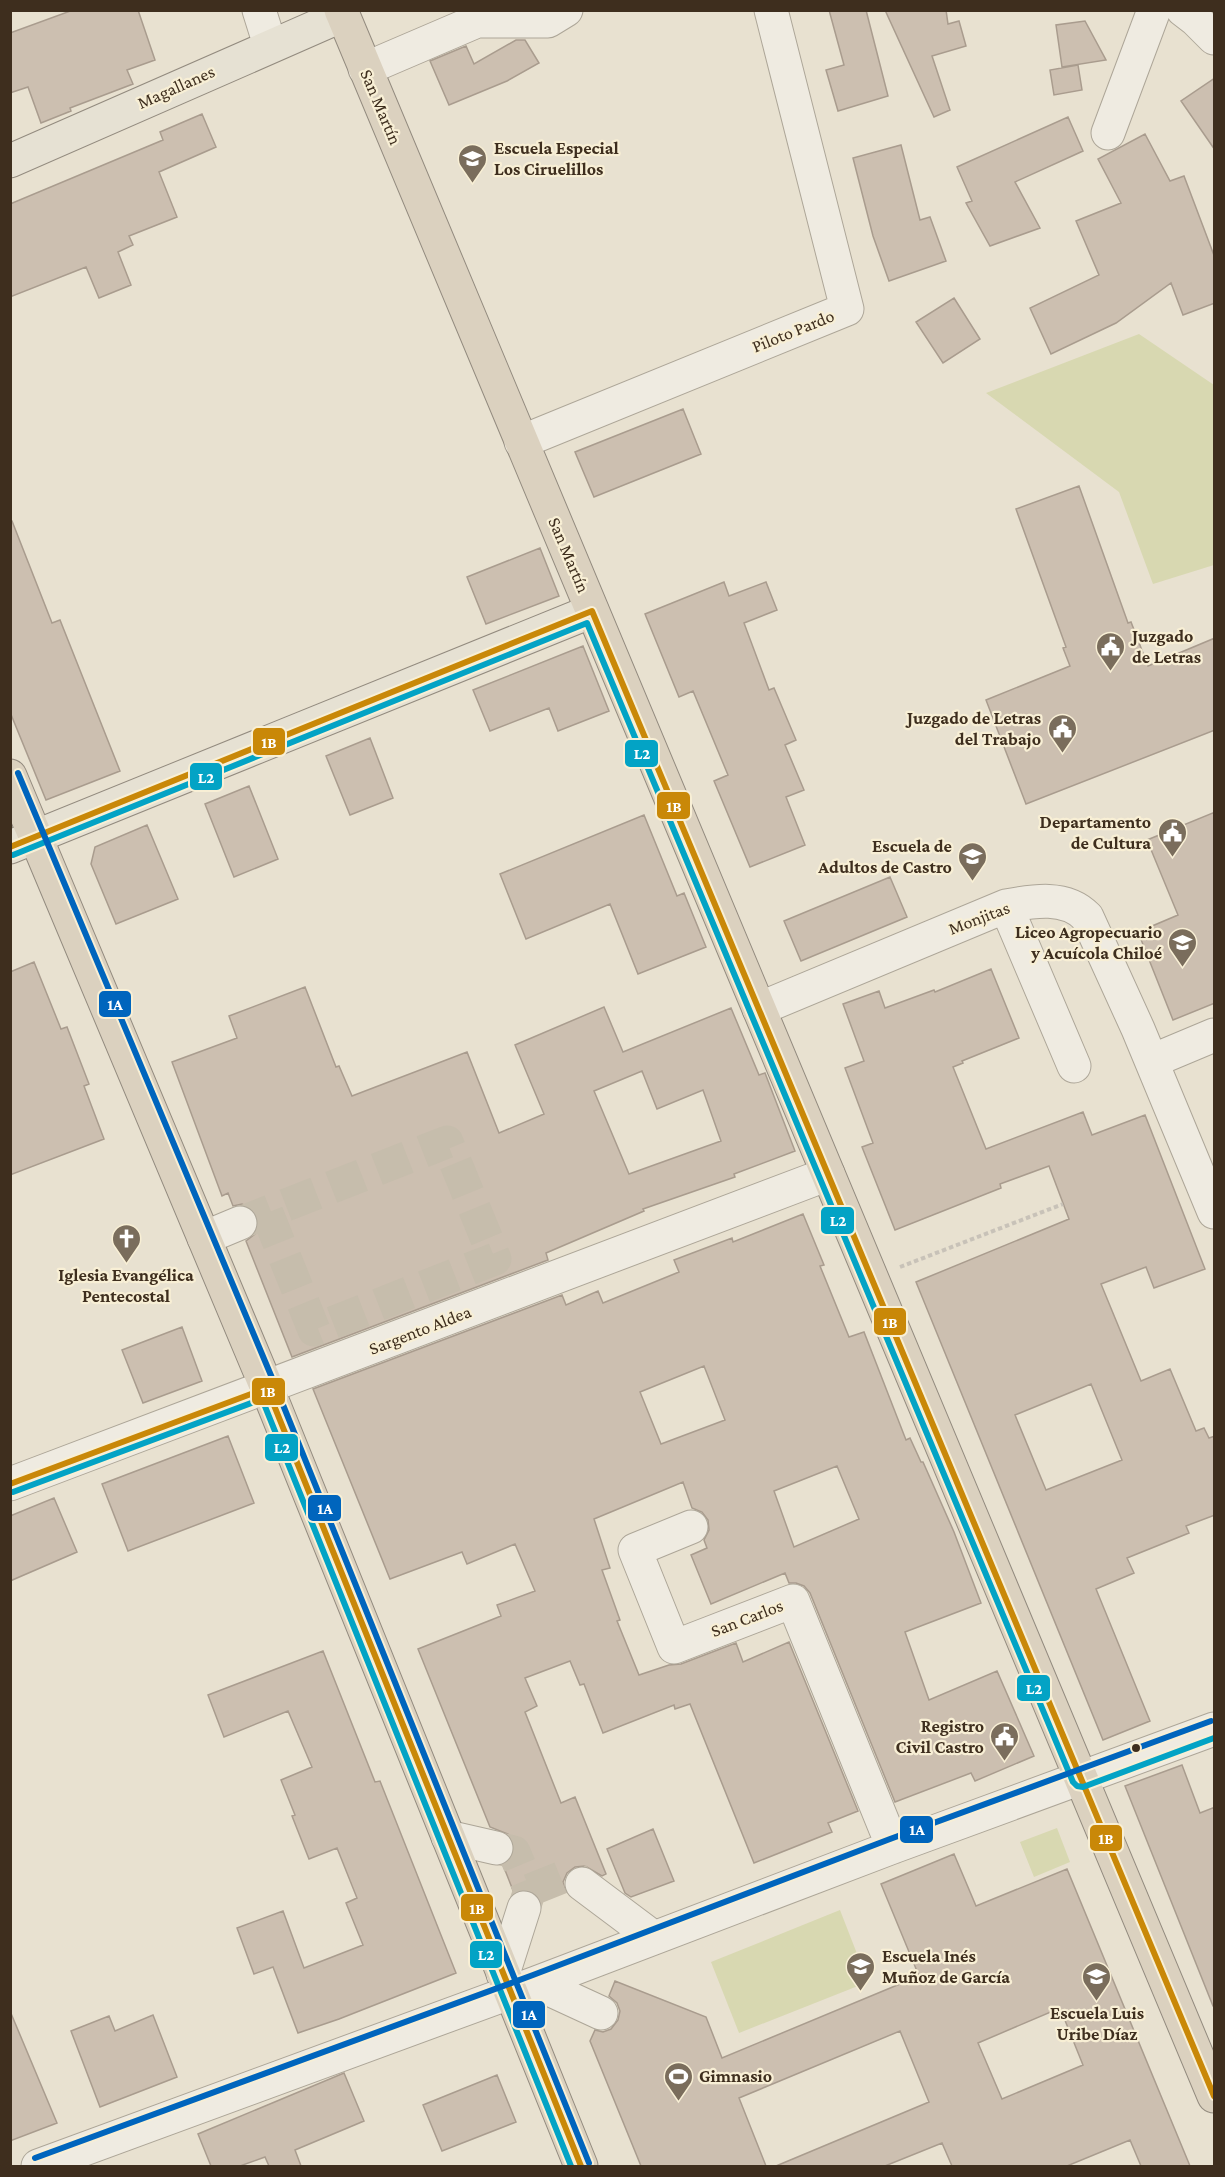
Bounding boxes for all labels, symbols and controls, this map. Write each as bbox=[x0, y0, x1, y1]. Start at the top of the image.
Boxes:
street label: Magallanes bbox=[134, 61, 218, 113]
street label: San Martín bbox=[356, 66, 406, 148]
place label: Escuela Especial Los Ciruelillos bbox=[494, 138, 619, 179]
school or university icon: Escuela Especial Los Ciruelillos bbox=[457, 142, 489, 184]
street label: Piloto Pardo bbox=[749, 305, 837, 357]
street label: San Martín bbox=[544, 514, 594, 596]
place label: Juzgado de Letras bbox=[1130, 626, 1201, 667]
public building icon: Juzgado de Letras bbox=[1095, 630, 1127, 672]
place label: Juzgado de Letras del Trabajo bbox=[905, 708, 1041, 750]
public building icon: Juzgado de Letras del Trabajo bbox=[1046, 712, 1078, 754]
line badge: 1B bbox=[252, 727, 286, 756]
text: 1B bbox=[261, 734, 277, 751]
line badge: L2 bbox=[624, 739, 659, 768]
text: L2 bbox=[634, 745, 650, 762]
line badge: L2 bbox=[189, 762, 223, 791]
text: L2 bbox=[198, 769, 214, 786]
line badge: 1B bbox=[656, 791, 691, 820]
text: 1B bbox=[666, 798, 682, 815]
place label: Departamento de Cultura bbox=[1040, 812, 1151, 853]
public building icon: Departamento de Cultura bbox=[1156, 816, 1188, 858]
place label: Escuela de Adultos de Castro bbox=[817, 836, 952, 877]
school or university icon: Escuela de Adultos de Castro bbox=[957, 840, 989, 882]
street label: Monjitas bbox=[946, 897, 1013, 940]
place label: Liceo Agropecuario y Acuícola Chiloé bbox=[1015, 922, 1162, 963]
school or university icon: Liceo Agropecuario y Acuícola Chiloé bbox=[1167, 926, 1199, 968]
line badge: 1A bbox=[98, 990, 132, 1018]
text: 1A bbox=[107, 996, 123, 1013]
line badge: L2 bbox=[820, 1206, 855, 1235]
text: L2 bbox=[830, 1212, 846, 1229]
church icon: Iglesia Evangélica Pentecostal bbox=[110, 1222, 142, 1264]
place label: Iglesia Evangélica Pentecostal bbox=[58, 1265, 194, 1306]
street label: Sargento Aldea bbox=[366, 1301, 474, 1359]
line badge: 1B bbox=[873, 1307, 907, 1336]
text: 1B bbox=[882, 1314, 898, 1331]
line badge: 1B bbox=[251, 1377, 286, 1406]
text: 1B bbox=[260, 1383, 276, 1400]
line badge: L2 bbox=[264, 1433, 299, 1462]
text: L2 bbox=[274, 1439, 290, 1456]
line badge: 1A bbox=[307, 1494, 342, 1522]
text: 1A bbox=[317, 1500, 333, 1517]
street label: San Carlos bbox=[708, 1595, 786, 1641]
line badge: L2 bbox=[1016, 1674, 1051, 1702]
text: L2 bbox=[1026, 1680, 1042, 1697]
place label: Registro Civil Castro bbox=[896, 1716, 984, 1757]
public building icon: Registro Civil Castro bbox=[989, 1720, 1021, 1762]
unlabelled marker bbox=[1130, 1742, 1142, 1754]
line badge: 1A bbox=[899, 1815, 934, 1844]
text: 1A bbox=[909, 1821, 925, 1838]
line badge: 1B bbox=[1089, 1824, 1123, 1852]
text: 1B bbox=[1098, 1830, 1114, 1847]
line badge: 1B bbox=[460, 1893, 494, 1922]
text: 1B bbox=[469, 1900, 485, 1917]
line badge: L2 bbox=[469, 1940, 503, 1969]
text: L2 bbox=[478, 1946, 494, 1963]
place label: Escuela Inés Muñoz de García bbox=[882, 1946, 1010, 1987]
school or university icon: Escuela Inés Muñoz de García bbox=[845, 1950, 877, 1992]
school or university icon: Escuela Luis Uribe Díaz bbox=[1081, 1960, 1113, 2002]
line badge: 1A bbox=[512, 2000, 546, 2029]
place label: Escuela Luis Uribe Díaz bbox=[1050, 2003, 1144, 2044]
text: 1A bbox=[521, 2006, 537, 2023]
sports icon: Gimnasio bbox=[662, 2060, 694, 2102]
place label: Gimnasio bbox=[699, 2066, 772, 2086]

